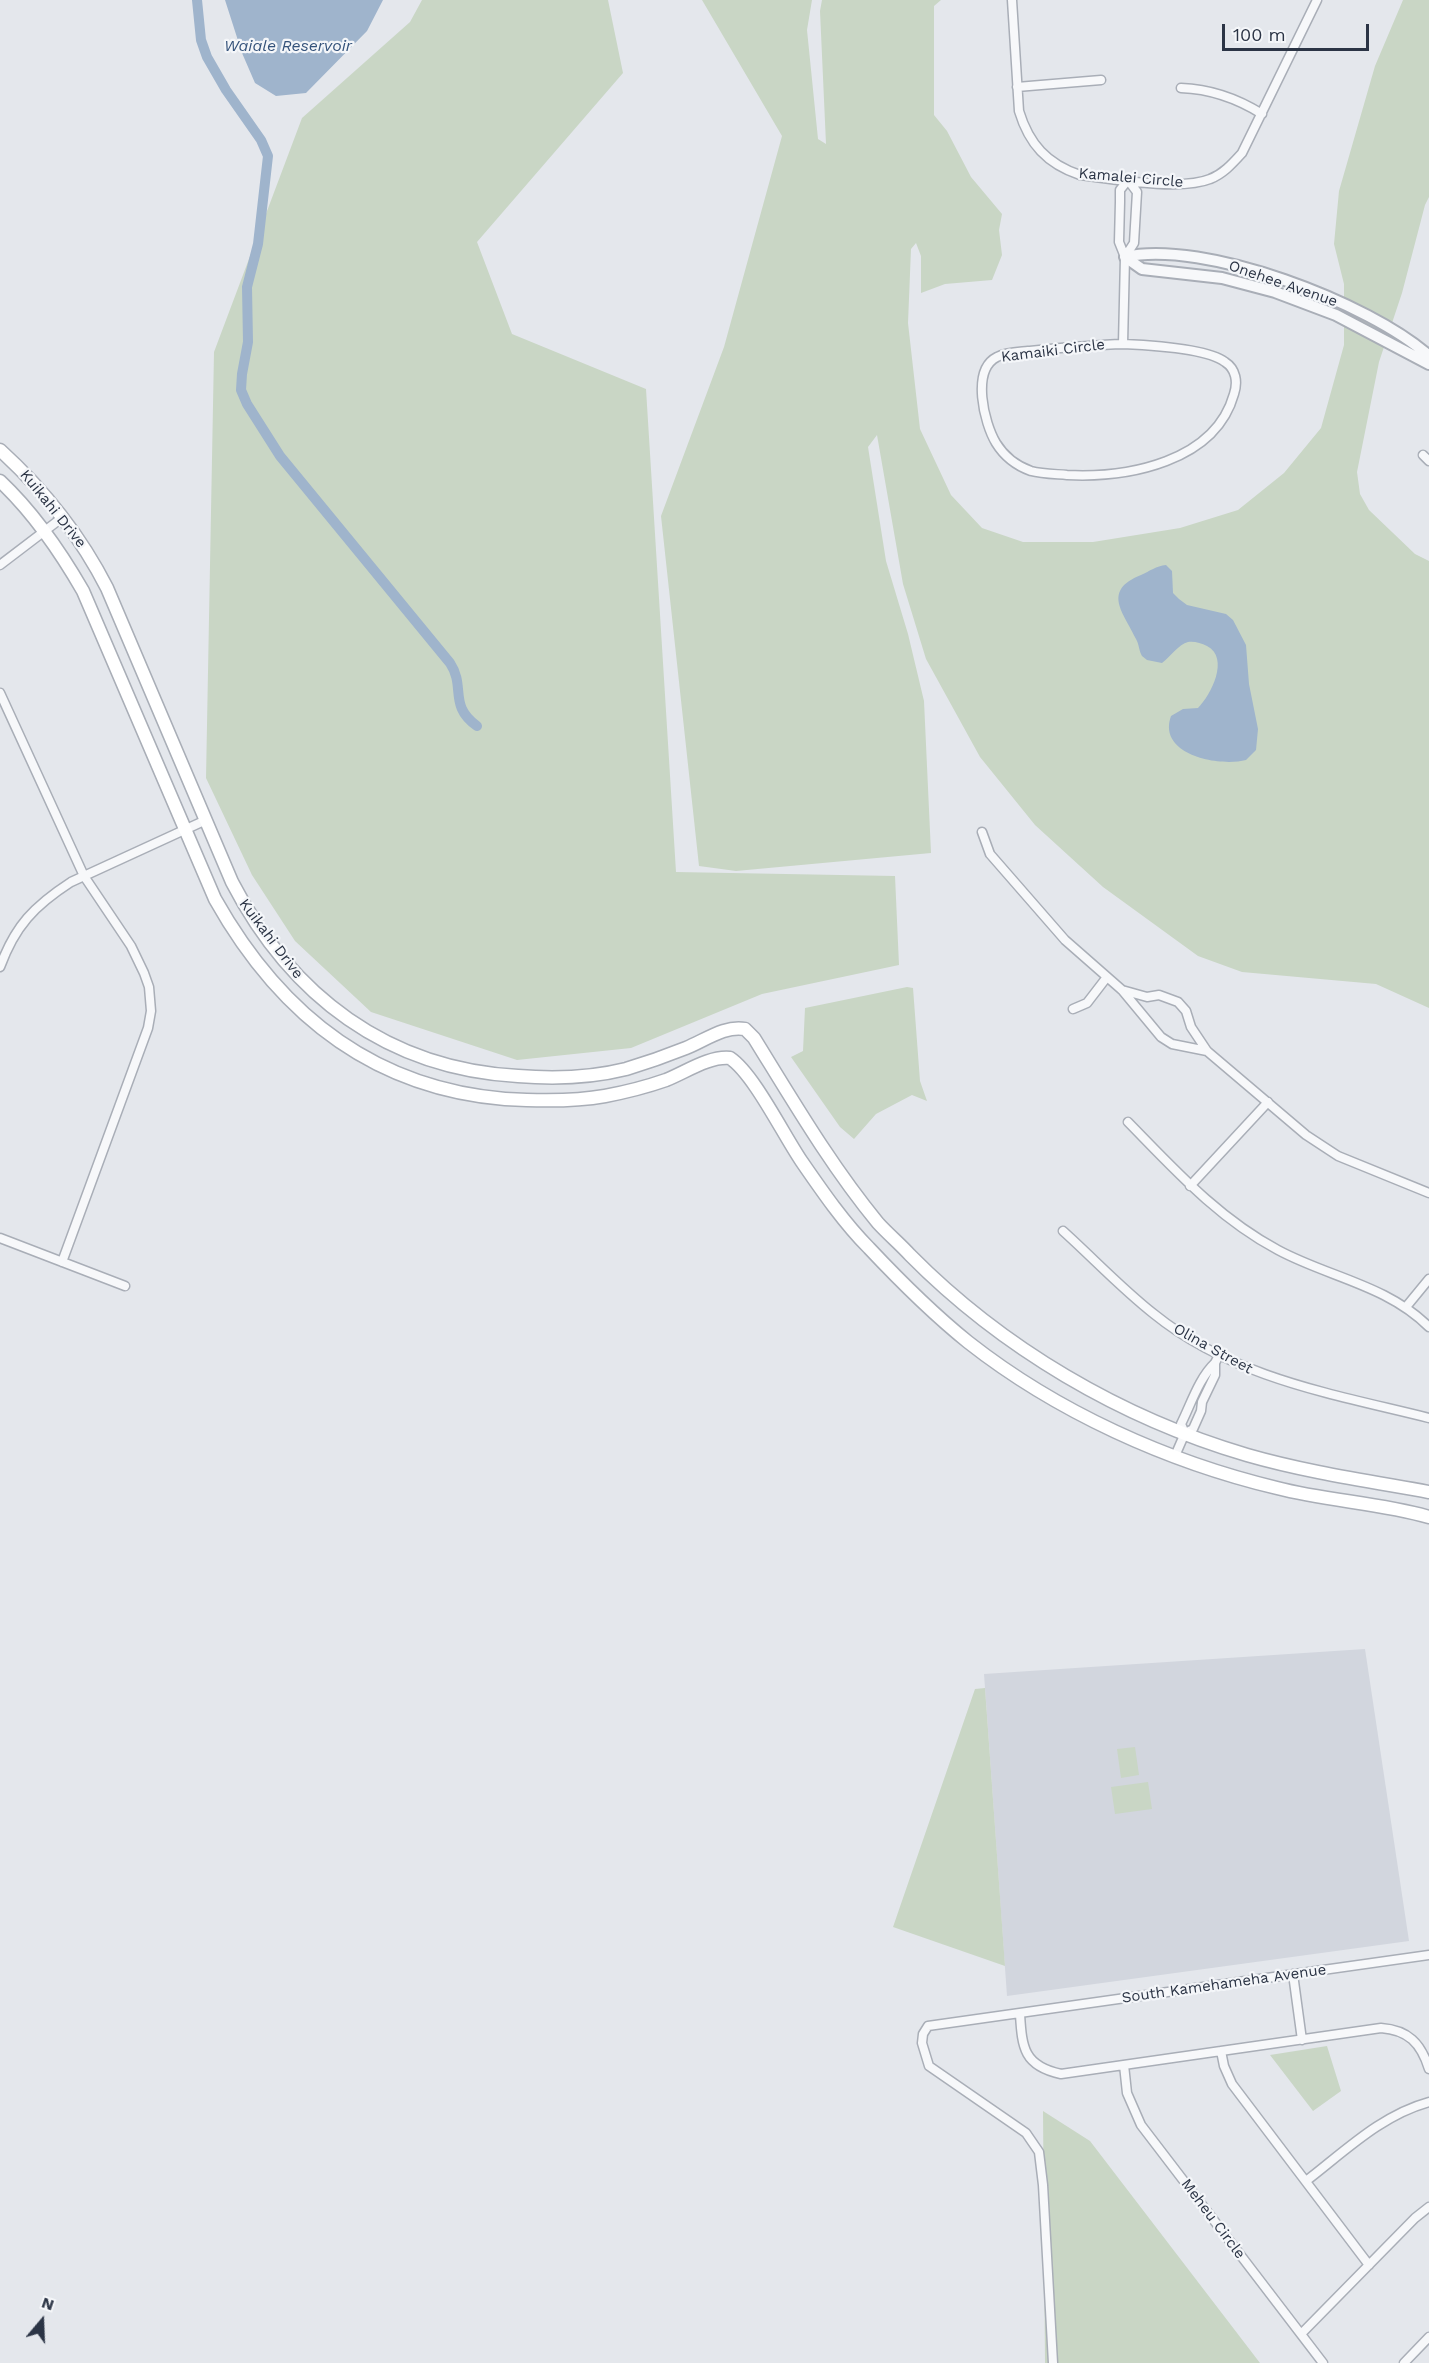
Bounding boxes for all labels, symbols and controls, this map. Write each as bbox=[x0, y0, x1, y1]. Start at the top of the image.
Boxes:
scale bar bbox=[1225, 12, 1372, 50]
text: 100 m bbox=[1233, 24, 1286, 45]
water label: Waiale Reservoir bbox=[224, 36, 352, 56]
street label: Kamalei Circle bbox=[1078, 164, 1184, 192]
street label: Onehee Avenue bbox=[1226, 257, 1340, 311]
street label: Kamaiki Circle bbox=[1000, 336, 1106, 366]
street label: Kuikahi Drive bbox=[16, 466, 90, 552]
street label: Kuikahi Drive bbox=[235, 896, 307, 982]
street label: Olina Street bbox=[1170, 1320, 1256, 1378]
street label: South Kamehameha Avenue bbox=[1121, 1961, 1327, 2007]
street label: Meheu Circle bbox=[1177, 2175, 1249, 2263]
north arrow bbox=[12, 2291, 72, 2351]
text: N bbox=[39, 2293, 57, 2314]

